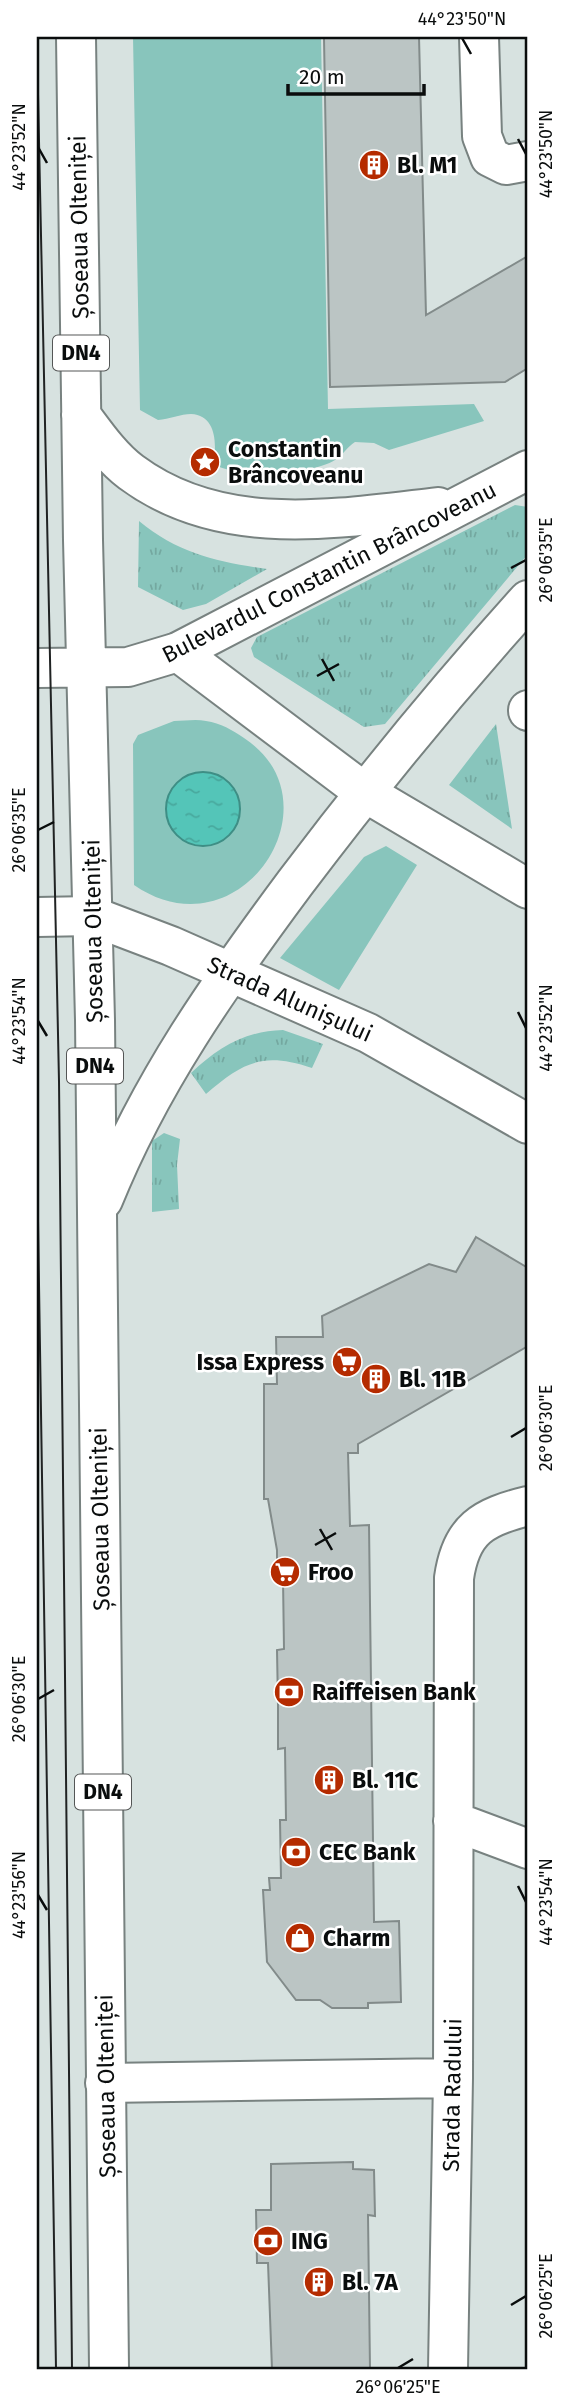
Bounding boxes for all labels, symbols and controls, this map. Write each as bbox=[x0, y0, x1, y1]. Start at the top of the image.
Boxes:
text: 44°23'50"N bbox=[418, 8, 506, 30]
scale bar bbox=[288, 52, 425, 96]
text: 20 m bbox=[299, 64, 345, 90]
text: 44°23'52"N bbox=[8, 103, 30, 191]
text: 44°23'50"N bbox=[535, 110, 557, 198]
street label: Șoseaua Olteniței bbox=[63, 135, 96, 319]
building icon: Bl. M1 bbox=[357, 148, 391, 182]
place label: Bl. M1 bbox=[397, 151, 458, 179]
road number: DN4 bbox=[53, 336, 109, 370]
place label: Constantin Brâncoveanu bbox=[228, 435, 363, 489]
place icon: Constantin Brâncoveanu bbox=[188, 445, 222, 479]
street label: Bulevardul Constantin Brâncoveanu bbox=[157, 475, 501, 669]
text: 26°06'35"E bbox=[535, 517, 557, 603]
text: 26°06'35"E bbox=[8, 787, 30, 873]
street label: Șoseaua Olteniței bbox=[77, 839, 110, 1023]
street label: Strada Alunișului bbox=[203, 950, 377, 1049]
text: 44°23'54"N bbox=[8, 977, 30, 1065]
text: 44°23'52"N bbox=[535, 984, 557, 1072]
road number: DN4 bbox=[67, 1048, 123, 1084]
supermarket icon: Issa Express bbox=[330, 1345, 364, 1379]
place label: Issa Express bbox=[196, 1348, 324, 1376]
building icon: Bl. 11B bbox=[359, 1362, 393, 1396]
place label: Bl. 11B bbox=[399, 1365, 466, 1393]
text: 26°06'30"E bbox=[535, 1385, 557, 1471]
street label: Șoseaua Olteniței bbox=[84, 1427, 117, 1611]
supermarket icon: Froo bbox=[268, 1555, 302, 1589]
place label: Froo bbox=[308, 1558, 354, 1586]
text: 26°06'30"E bbox=[8, 1656, 30, 1742]
bank icon: Raiffeisen Bank bbox=[272, 1675, 306, 1709]
place label: Raiffeisen Bank bbox=[312, 1678, 476, 1706]
building icon: Bl. 11C bbox=[312, 1763, 346, 1797]
place label: Bl. 11C bbox=[352, 1766, 419, 1794]
road number: DN4 bbox=[75, 1774, 131, 1810]
bank icon: CEC Bank bbox=[279, 1835, 313, 1869]
place label: CEC Bank bbox=[319, 1838, 416, 1866]
text: 44°23'56"N bbox=[8, 1851, 30, 1939]
text: 44°23'54"N bbox=[535, 1858, 557, 1946]
shop icon: Charm bbox=[283, 1921, 317, 1955]
place label: Charm bbox=[323, 1924, 391, 1952]
street label: Șoseaua Olteniței bbox=[90, 1994, 123, 2178]
street label: Strada Radului bbox=[437, 2018, 467, 2172]
bank icon: ING bbox=[251, 2224, 285, 2258]
place label: ING bbox=[291, 2227, 328, 2255]
text: 26°06'25"E bbox=[535, 2253, 557, 2339]
building icon: Bl. 7A bbox=[302, 2265, 336, 2299]
place label: Bl. 7A bbox=[342, 2268, 398, 2296]
text: 26°06'25"E bbox=[355, 2376, 441, 2398]

